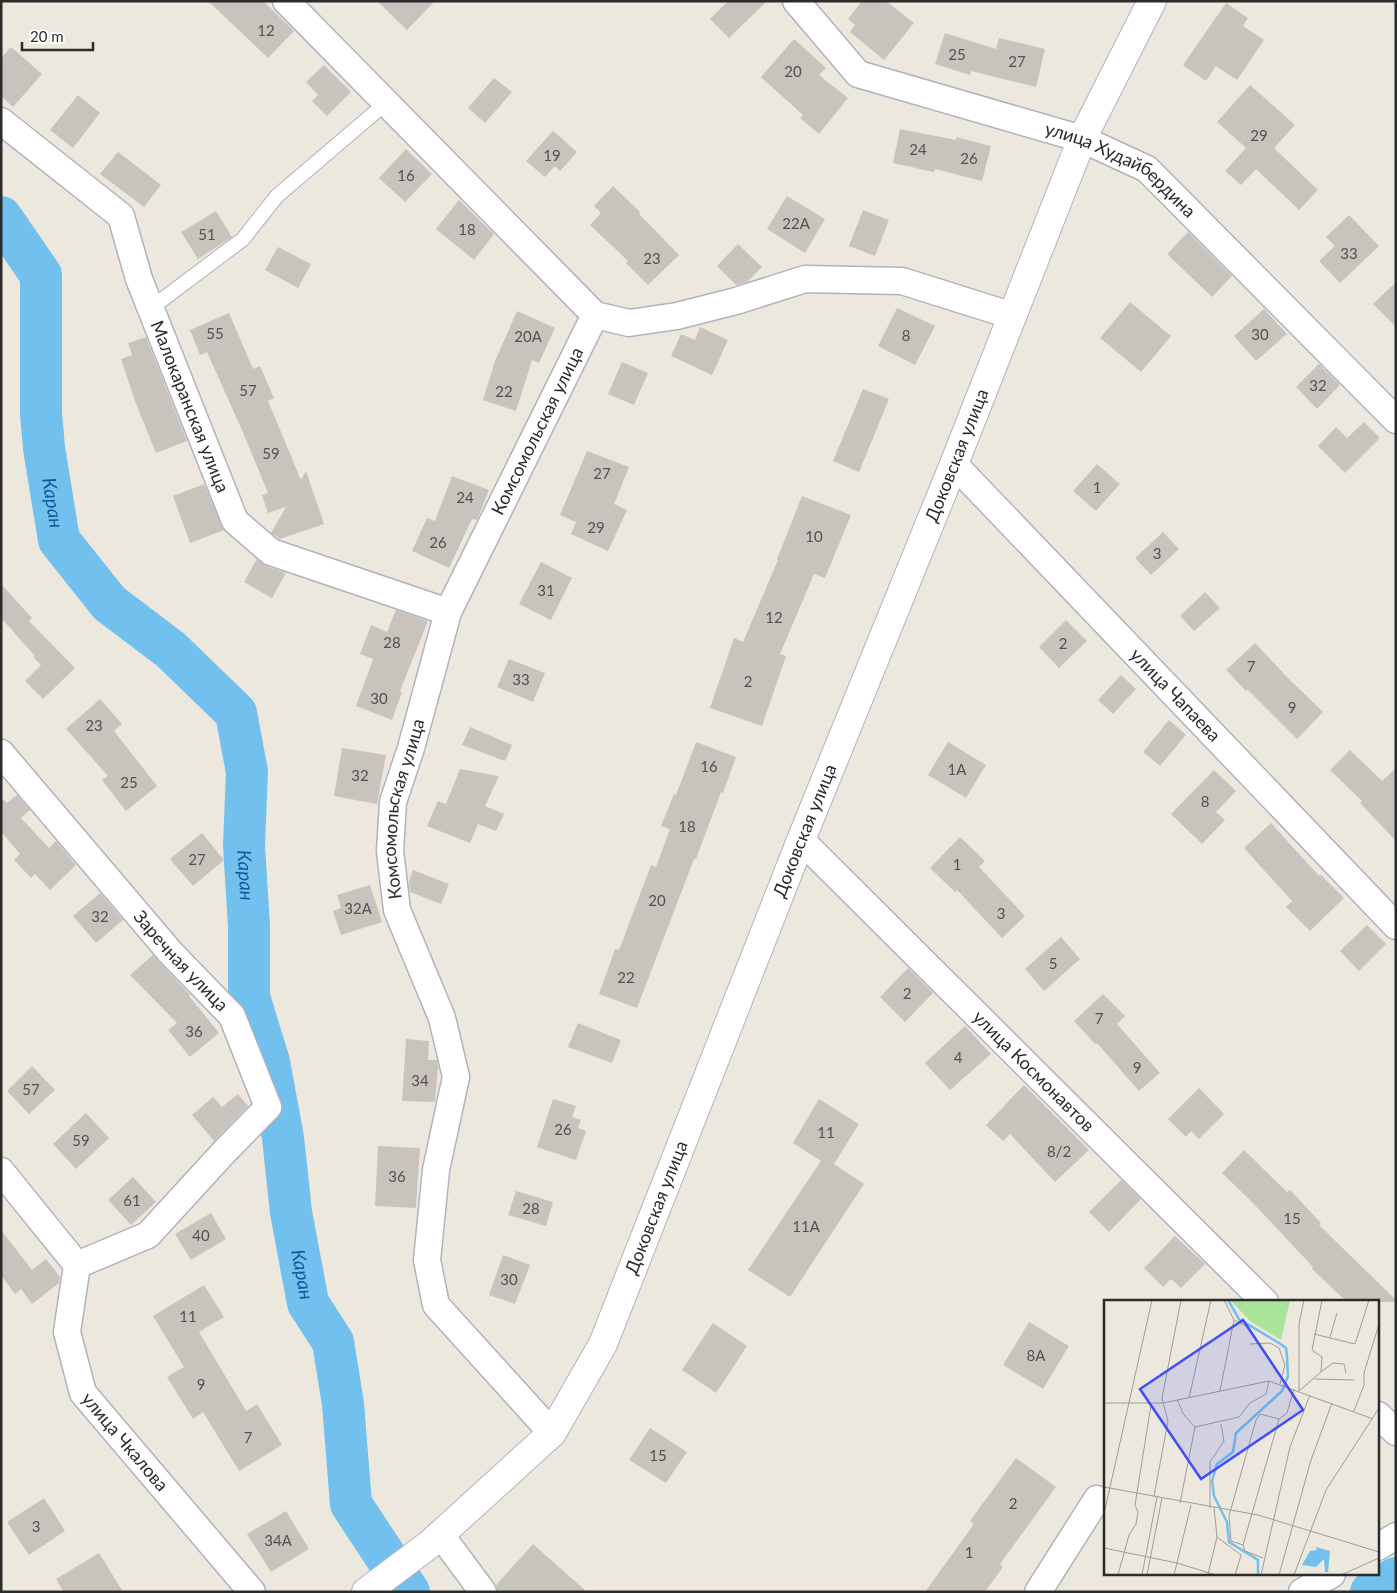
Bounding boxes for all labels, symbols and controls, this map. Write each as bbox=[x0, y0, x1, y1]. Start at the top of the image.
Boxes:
scale bar bbox=[22, 20, 94, 52]
house number: 12 bbox=[257, 21, 275, 39]
text: 20 m bbox=[30, 27, 64, 45]
house number: 25 bbox=[948, 45, 966, 63]
house number: 27 bbox=[1008, 52, 1026, 70]
house number: 20 bbox=[784, 62, 802, 80]
street label: улица Худайбердина bbox=[1043, 117, 1201, 222]
house number: 29 bbox=[1250, 126, 1268, 144]
house number: 24 bbox=[909, 140, 927, 158]
house number: 19 bbox=[543, 146, 561, 164]
house number: 26 bbox=[960, 149, 978, 167]
house number: 16 bbox=[397, 166, 415, 184]
house number: 22А bbox=[782, 214, 811, 232]
house number: 18 bbox=[458, 220, 476, 238]
house number: 51 bbox=[198, 225, 216, 243]
house number: 33 bbox=[1340, 244, 1358, 262]
house number: 23 bbox=[643, 249, 661, 267]
street label: Малокаранская улица bbox=[147, 317, 235, 496]
house number: 55 bbox=[206, 324, 224, 342]
house number: 30 bbox=[1251, 325, 1269, 343]
house number: 8 bbox=[902, 326, 910, 344]
house number: 20А bbox=[514, 327, 543, 345]
street label: Комсомольская улица bbox=[486, 343, 587, 518]
house number: 32 bbox=[1309, 376, 1327, 394]
house number: 57 bbox=[239, 381, 257, 399]
house number: 22 bbox=[495, 382, 513, 400]
street label: Доковская улица bbox=[920, 385, 993, 525]
house number: 59 bbox=[262, 444, 280, 462]
house number: 27 bbox=[593, 464, 611, 482]
water label: Каран bbox=[38, 476, 69, 530]
house number: 1 bbox=[1093, 478, 1101, 496]
house number: 24 bbox=[456, 488, 474, 506]
house number: 29 bbox=[587, 518, 605, 536]
house number: 10 bbox=[805, 527, 823, 545]
house number: 26 bbox=[429, 533, 447, 551]
house number: 3 bbox=[1153, 544, 1161, 562]
house number: 31 bbox=[537, 581, 555, 599]
house number: 12 bbox=[765, 608, 783, 626]
house number: 28 bbox=[383, 633, 401, 651]
house number: 2 bbox=[1059, 634, 1067, 652]
street label: улица Чапаева bbox=[1126, 643, 1226, 746]
house number: 7 bbox=[1247, 657, 1256, 675]
house number: 33 bbox=[512, 670, 530, 688]
house number: 2 bbox=[744, 672, 752, 690]
house number: 30 bbox=[370, 689, 388, 707]
house number: 9 bbox=[1288, 698, 1296, 716]
house number: 23 bbox=[85, 716, 103, 734]
street label: Комсомольская улица bbox=[378, 716, 428, 901]
house number: 16 bbox=[700, 757, 718, 775]
house number: 1А bbox=[948, 760, 967, 778]
street label: Доковская улица bbox=[768, 761, 841, 900]
house number: 32 bbox=[351, 766, 369, 784]
house number: 25 bbox=[120, 773, 138, 791]
house number: 8 bbox=[1201, 792, 1209, 810]
house number: 18 bbox=[678, 817, 696, 835]
water label: Каран bbox=[233, 849, 259, 901]
house number: 27 bbox=[188, 850, 206, 868]
house number: 1 bbox=[953, 855, 961, 873]
house number: 20 bbox=[648, 891, 666, 909]
house number: 32А bbox=[344, 899, 373, 917]
house number: 3 bbox=[997, 904, 1005, 922]
street label: Заречная улица bbox=[129, 905, 233, 1016]
house number: 32 bbox=[91, 907, 109, 925]
house number: 5 bbox=[1049, 954, 1057, 972]
house number: 22 bbox=[617, 968, 635, 986]
house number: 2 bbox=[903, 984, 911, 1002]
street label: улица Космонавтов bbox=[969, 1006, 1100, 1136]
house number: 7 bbox=[1095, 1009, 1104, 1027]
house number: 36 bbox=[185, 1022, 203, 1040]
house number: 4 bbox=[954, 1048, 963, 1066]
house number: 9 bbox=[1133, 1058, 1141, 1076]
house number: 34 bbox=[411, 1071, 429, 1089]
house number: 57 bbox=[22, 1080, 40, 1098]
house number: 26 bbox=[554, 1120, 572, 1138]
house number: 11 bbox=[817, 1123, 835, 1141]
house number: 59 bbox=[72, 1131, 90, 1149]
street label: Доковская улица bbox=[620, 1137, 692, 1277]
house number: 8/2 bbox=[1047, 1142, 1071, 1160]
house number: 36 bbox=[388, 1167, 406, 1185]
house number: 61 bbox=[123, 1191, 141, 1209]
house number: 28 bbox=[522, 1199, 540, 1217]
house number: 15 bbox=[1283, 1209, 1301, 1227]
house number: 11А bbox=[792, 1217, 821, 1235]
house number: 40 bbox=[192, 1226, 210, 1244]
water label: Каран bbox=[287, 1247, 319, 1301]
house number: 30 bbox=[500, 1270, 518, 1288]
inset map bbox=[1104, 1300, 1380, 1576]
house number: 11 bbox=[179, 1307, 197, 1325]
house number: 8А bbox=[1027, 1346, 1046, 1364]
house number: 9 bbox=[197, 1375, 205, 1393]
street label: улица Чкалова bbox=[77, 1388, 173, 1495]
house number: 7 bbox=[244, 1428, 253, 1446]
house number: 15 bbox=[649, 1446, 667, 1464]
house number: 2 bbox=[1009, 1494, 1017, 1512]
house number: 3 bbox=[32, 1517, 40, 1535]
house number: 34А bbox=[264, 1531, 293, 1549]
house number: 1 bbox=[965, 1543, 973, 1561]

